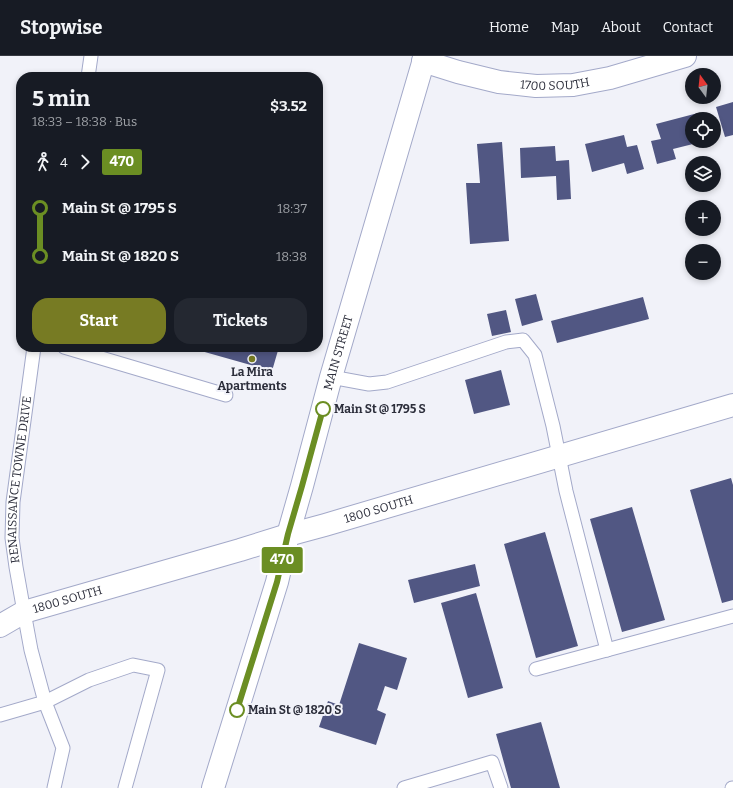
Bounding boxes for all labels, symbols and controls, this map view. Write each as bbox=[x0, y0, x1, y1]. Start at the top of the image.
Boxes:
text: Stopwise bbox=[20, 16, 102, 39]
text: Home bbox=[489, 19, 529, 36]
text: Map bbox=[551, 19, 579, 36]
text: About bbox=[601, 19, 641, 36]
text: Contact bbox=[663, 19, 713, 36]
north arrow bbox=[685, 68, 721, 104]
map controls bbox=[685, 68, 721, 280]
street label: 1700 SOUTH bbox=[519, 75, 591, 93]
text: 5 min bbox=[32, 85, 90, 112]
text: $3.52 bbox=[270, 97, 307, 115]
button: locate bbox=[685, 112, 721, 148]
text: 18:33 – 18:38 · Bus bbox=[32, 114, 137, 129]
icon: walk bbox=[32, 151, 54, 173]
icon: forward bbox=[74, 151, 96, 173]
text: 470 bbox=[110, 153, 134, 170]
text: 4 bbox=[60, 155, 68, 170]
button: layers bbox=[685, 156, 721, 192]
text: Main St @ 1795 S bbox=[62, 199, 177, 217]
button: + bbox=[685, 200, 721, 236]
text: 18:37 bbox=[277, 201, 307, 216]
button: − bbox=[685, 244, 721, 280]
text: Main St @ 1820 S bbox=[62, 247, 179, 265]
text: 18:38 bbox=[276, 249, 307, 264]
button: Start bbox=[32, 298, 166, 344]
button: Tickets bbox=[174, 298, 307, 344]
street label: MAIN STREET bbox=[321, 314, 356, 392]
marker: La Mira Apartments bbox=[247, 354, 257, 364]
place label: La Mira Apartments bbox=[217, 365, 287, 393]
street label: RENAISSANCE TOWNE DRIVE bbox=[5, 395, 34, 564]
marker: Main St @ 1795 S bbox=[315, 401, 331, 417]
place label: Main St @ 1795 S bbox=[334, 402, 426, 416]
street label: 1800 SOUTH bbox=[342, 492, 415, 526]
line badge: 470 bbox=[259, 547, 305, 573]
text: 470 bbox=[270, 551, 294, 568]
street label: 1800 SOUTH bbox=[31, 583, 104, 616]
marker: Main St @ 1820 S bbox=[229, 702, 245, 718]
place label: Main St @ 1820 S bbox=[248, 703, 342, 717]

